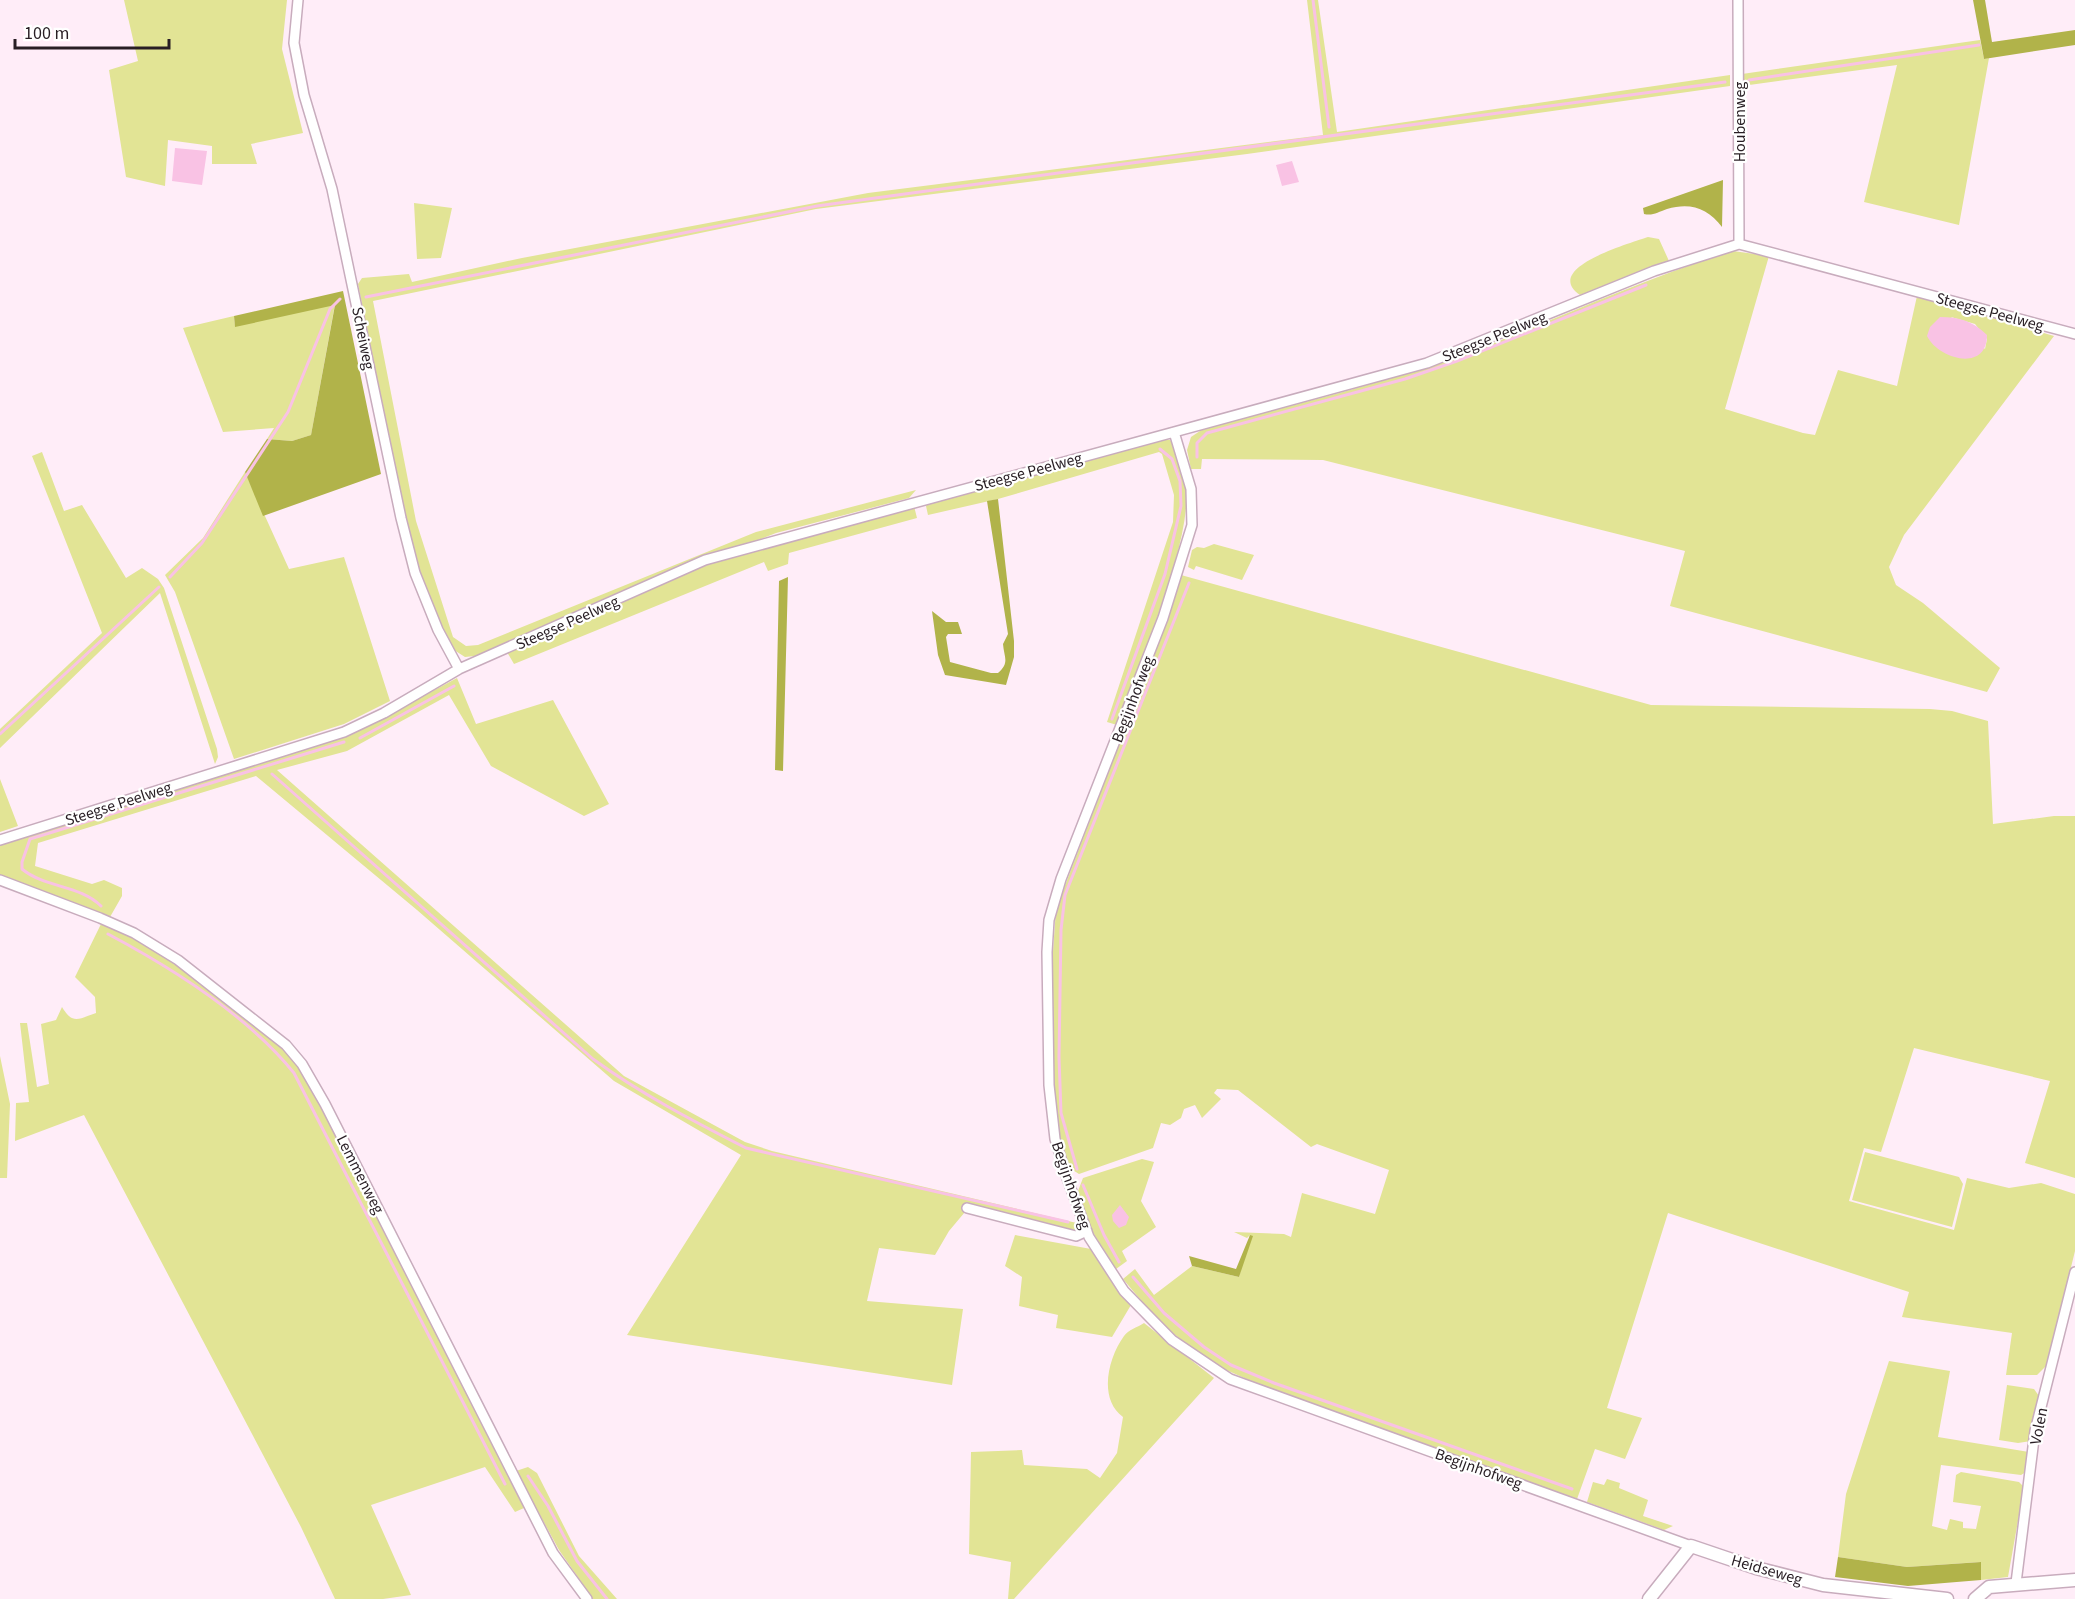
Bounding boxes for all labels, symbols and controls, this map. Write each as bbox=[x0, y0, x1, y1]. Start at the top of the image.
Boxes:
scale bar bbox=[15, 12, 170, 50]
text: 100 m bbox=[24, 21, 69, 46]
street label: Houbenweg bbox=[1729, 82, 1751, 162]
street label: Steegse Peelweg bbox=[1933, 287, 2046, 337]
street label: Scheiweg bbox=[346, 305, 380, 372]
street label: Steegse Peelweg bbox=[1439, 306, 1550, 368]
street label: Steegse Peelweg bbox=[972, 447, 1085, 497]
street label: Steegse Peelweg bbox=[512, 590, 623, 656]
street label: Begijnhofweg bbox=[1106, 653, 1160, 746]
street label: Steegse Peelweg bbox=[62, 776, 174, 832]
street label: Lemmenweg bbox=[331, 1131, 389, 1218]
street label: Begijnhofweg bbox=[1046, 1139, 1096, 1232]
street label: Volen bbox=[2025, 1406, 2053, 1447]
street label: Begijnhofweg bbox=[1432, 1443, 1525, 1495]
street label: Heidseweg bbox=[1729, 1549, 1805, 1591]

